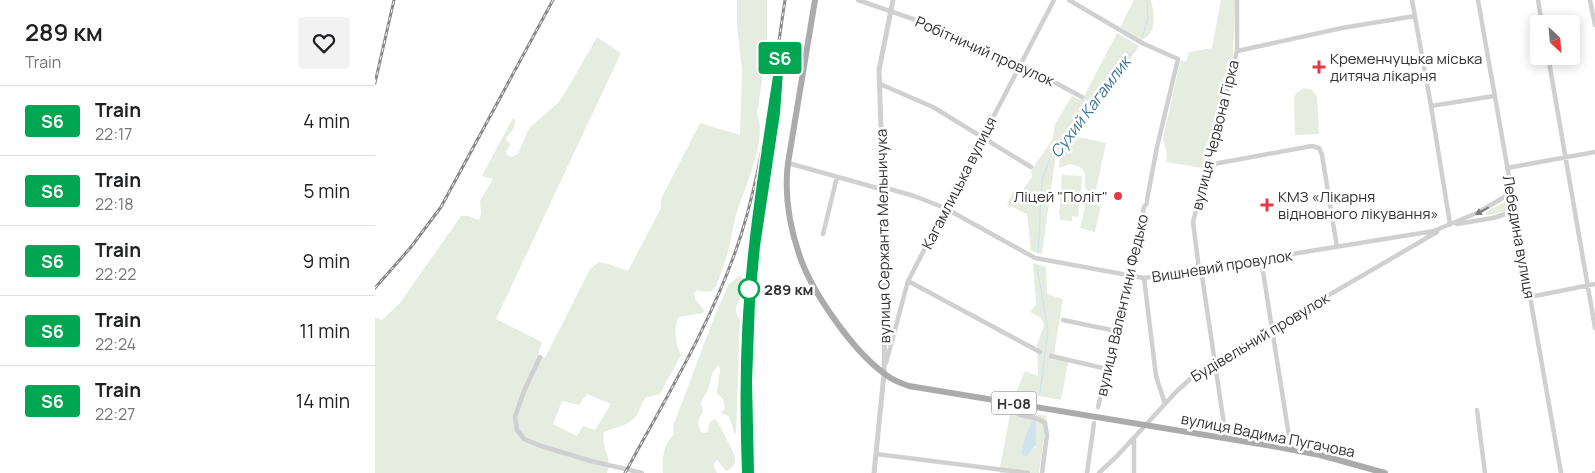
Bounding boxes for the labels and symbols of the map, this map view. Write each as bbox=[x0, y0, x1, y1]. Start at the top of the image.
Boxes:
street label: Робітничий провулок bbox=[912, 11, 1058, 91]
north arrow bbox=[1530, 15, 1580, 65]
line badge: S6 bbox=[757, 42, 803, 74]
place label: Кременчуцька міська дитяча лікарня bbox=[1330, 48, 1482, 86]
water label: Сухий Кагамлик bbox=[1045, 50, 1137, 162]
street label: вулиця Червона Гірка bbox=[1186, 58, 1244, 212]
marker: Кременчуцька міська дитяча лікарня bbox=[1312, 60, 1326, 74]
street label: Кагамлицька вулиця bbox=[916, 113, 1002, 253]
street label: вулиця Сержанта Мельничука bbox=[871, 129, 895, 343]
street label: Лебедина вулиця bbox=[1498, 174, 1540, 300]
place label: Ліцей "Політ" bbox=[1014, 186, 1108, 207]
place label: КМЗ «Лікарня відновного лікування» bbox=[1278, 186, 1439, 224]
marker: Ліцей "Політ" bbox=[1112, 190, 1124, 202]
marker: КМЗ «Лікарня відновного лікування» bbox=[1260, 198, 1274, 212]
one-way arrow bbox=[1475, 206, 1488, 215]
street label: вулиця Валентини Федько bbox=[1091, 212, 1153, 398]
street label: Вишневий провулок bbox=[1150, 244, 1294, 287]
marker: 289 км bbox=[738, 278, 760, 300]
place label: 289 км bbox=[764, 279, 813, 300]
street label: Будівельний провулок bbox=[1187, 287, 1334, 387]
road number: Н-08 bbox=[991, 392, 1037, 414]
street label: вулиця Вадима Пугачова bbox=[1179, 408, 1357, 462]

